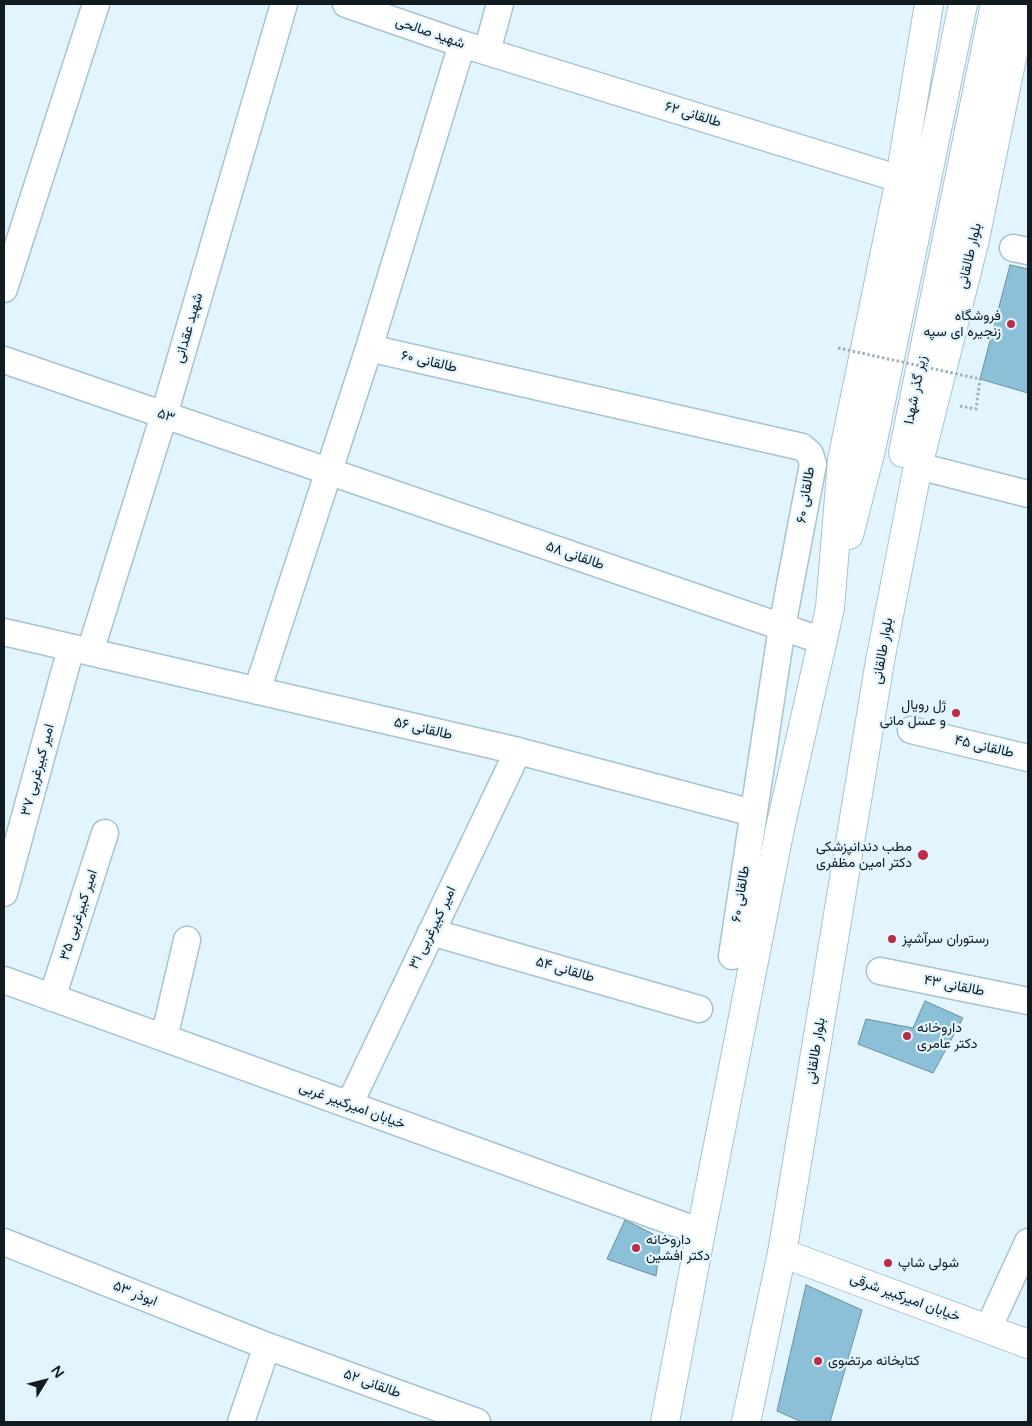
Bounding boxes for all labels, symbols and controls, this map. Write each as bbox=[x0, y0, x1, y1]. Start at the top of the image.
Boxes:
street label: شهید صالحی bbox=[393, 13, 467, 53]
street label: طالقانی ۶۲ bbox=[663, 98, 723, 132]
street label: بلوار طالقانی bbox=[954, 221, 986, 291]
street label: شهید عقدانی bbox=[171, 291, 207, 365]
place label: فروشگاه زنجیره ای سپه bbox=[923, 308, 1001, 341]
marker: فروشگاه زنجیره ای سپه bbox=[1005, 318, 1017, 330]
street label: طالقانی ۶۰ bbox=[399, 347, 459, 377]
street label: زیر گذر شهدا bbox=[901, 354, 931, 426]
street label: ۵۳ bbox=[155, 405, 177, 427]
street label: طالقانی ۶۰ bbox=[793, 466, 819, 524]
street label: طالقانی ۵۸ bbox=[544, 538, 606, 574]
street label: بلوار طالقانی bbox=[869, 617, 897, 685]
place label: ژل رویال و عسل مانی bbox=[880, 697, 946, 730]
marker: ژل رویال و عسل مانی bbox=[950, 707, 962, 719]
street label: طالقانی ۵۶ bbox=[392, 714, 454, 744]
street label: امیر کبیرغربی ۳۷ bbox=[18, 722, 58, 818]
street label: طالقانی ۴۵ bbox=[953, 732, 1015, 762]
place label: مطب دندانپزشکی دکتر امین مظفری bbox=[816, 839, 912, 872]
marker: مطب دندانپزشکی دکتر امین مظفری bbox=[916, 848, 930, 862]
street label: طالقانی ۶۰ bbox=[728, 865, 754, 923]
street label: امیر کبیرغربی ۳۵ bbox=[56, 868, 102, 962]
street label: امیر کبیرغربی ۳۱ bbox=[406, 884, 460, 972]
place label: رستوران سرآشپز bbox=[902, 931, 989, 947]
marker: رستوران سرآشپز bbox=[886, 933, 898, 945]
street label: طالقانی ۵۴ bbox=[534, 954, 596, 986]
street label: طالقانی ۴۳ bbox=[922, 972, 986, 1000]
street label: بلوار طالقانی bbox=[802, 1017, 830, 1085]
place label: داروخانه دکتر عامری bbox=[917, 1020, 978, 1052]
marker: داروخانه دکتر عامری bbox=[901, 1030, 913, 1042]
street label: خیابان امیرکبیر غربی bbox=[297, 1079, 407, 1133]
place label: داروخانه دکتر افشین bbox=[646, 1232, 710, 1264]
marker: داروخانه دکتر افشین bbox=[630, 1242, 642, 1254]
place label: شولی شاپ bbox=[898, 1255, 959, 1271]
marker: شولی شاپ bbox=[882, 1257, 894, 1269]
street label: خیابان امیرکبیر شرقی bbox=[848, 1270, 962, 1326]
street label: ابوذر ۵۳ bbox=[110, 1278, 160, 1310]
place label: کتابخانه مرتضوی bbox=[828, 1353, 920, 1369]
marker: کتابخانه مرتضوی bbox=[812, 1355, 824, 1367]
north arrow bbox=[20, 1356, 70, 1406]
text: N bbox=[47, 1362, 68, 1381]
street label: طالقانی ۵۲ bbox=[341, 1366, 403, 1402]

